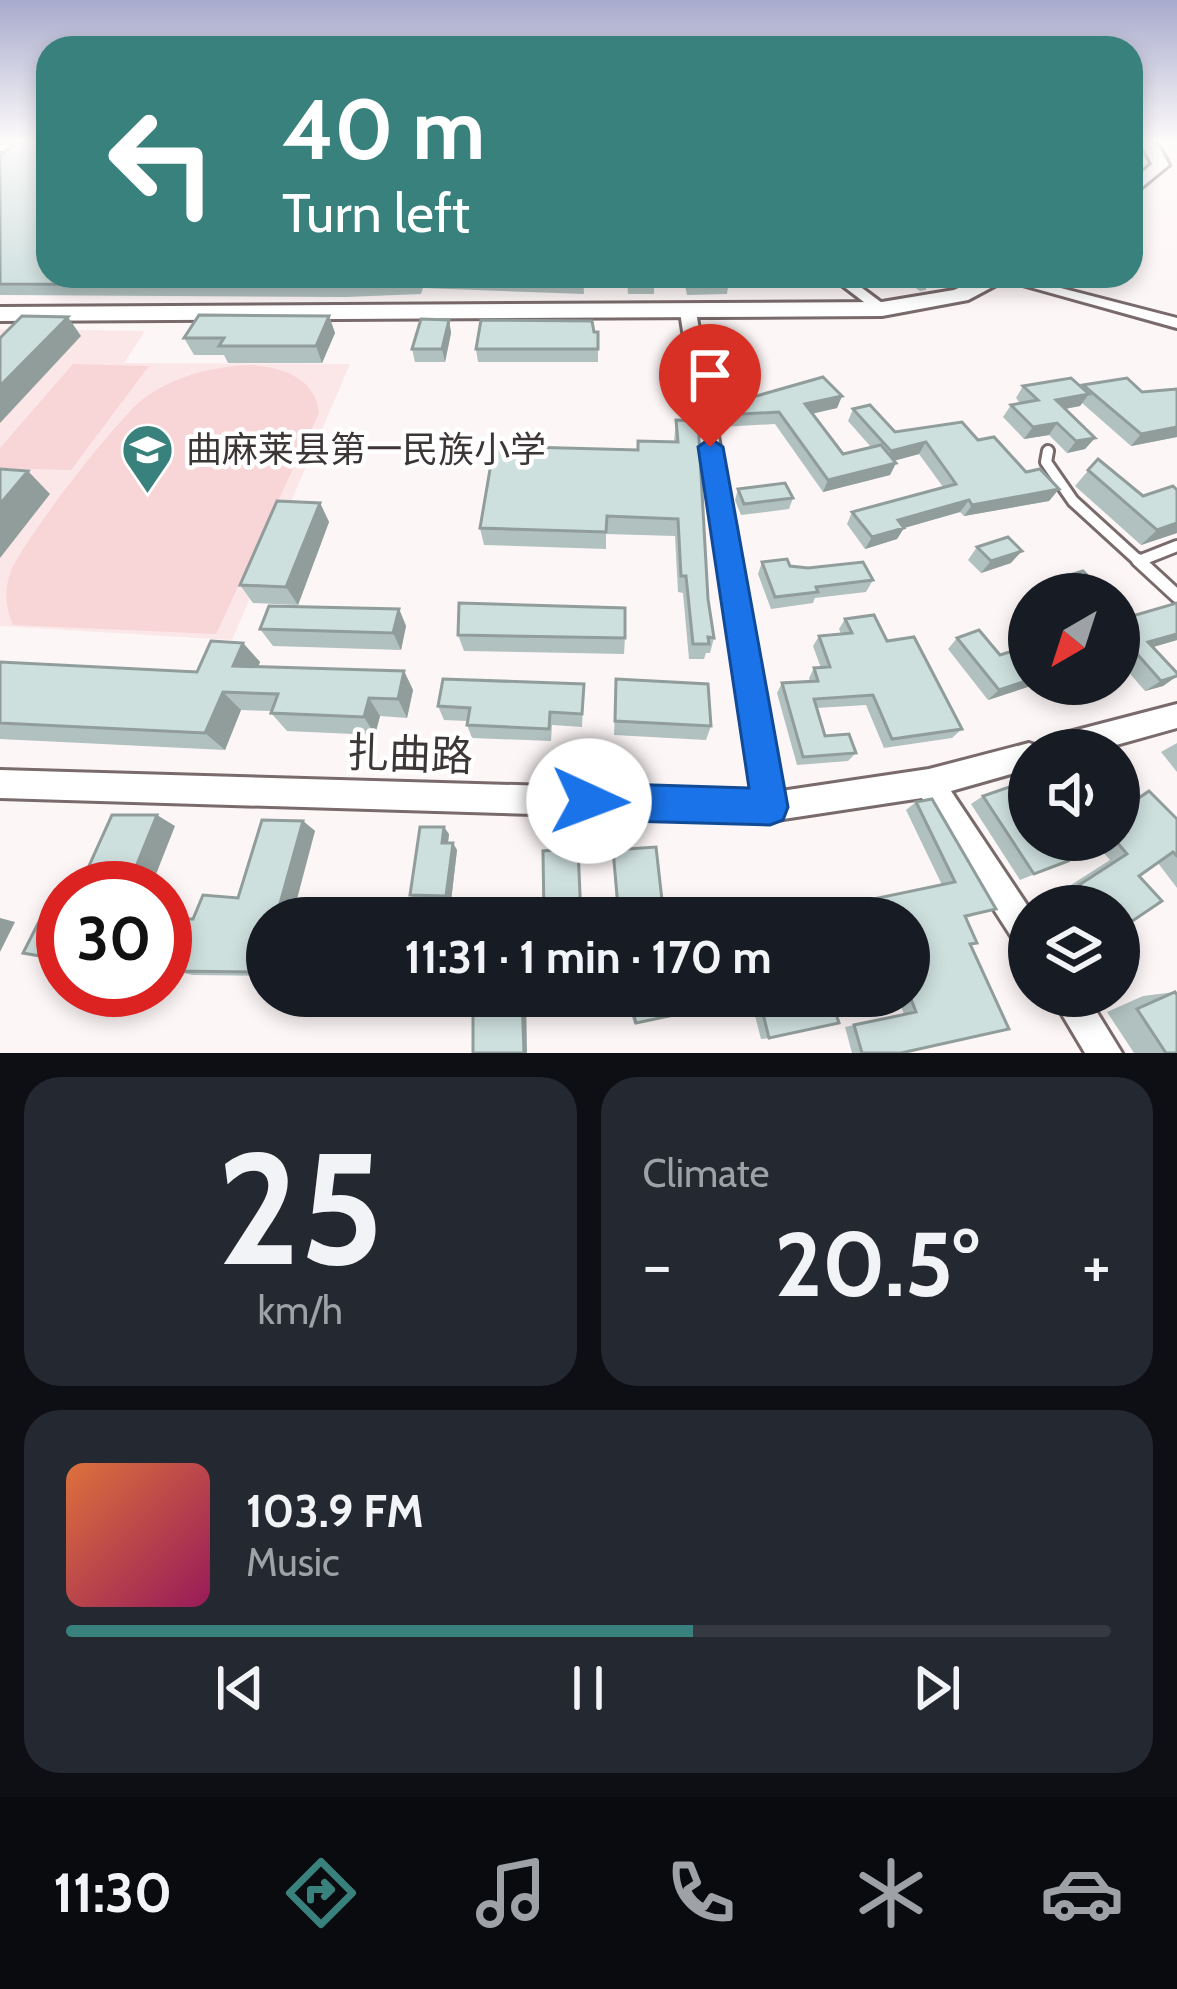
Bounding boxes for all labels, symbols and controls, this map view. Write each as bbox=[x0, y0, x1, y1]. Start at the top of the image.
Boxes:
text: 40 m bbox=[282, 78, 485, 180]
icon: left bbox=[84, 84, 240, 240]
text: Turn left bbox=[282, 180, 470, 246]
pin bbox=[659, 324, 761, 447]
icon: arrive bbox=[677, 342, 743, 408]
school or university icon: 曲麻莱县第一民族小学 bbox=[119, 421, 175, 495]
place label: 曲麻莱县第一民族小学 bbox=[186, 427, 546, 471]
north arrow bbox=[1008, 573, 1140, 705]
map controls bbox=[1008, 573, 1140, 1017]
street label: 扎曲路 bbox=[346, 726, 474, 782]
button: sound bbox=[1008, 729, 1140, 861]
position arrow bbox=[526, 738, 652, 864]
speed limit sign: 30 bbox=[36, 861, 192, 1017]
button: layers bbox=[1008, 885, 1140, 1017]
text: 11:31 · 1 min · 170 m bbox=[404, 930, 772, 984]
text: 25 bbox=[217, 1113, 383, 1303]
text: Climate bbox=[643, 1149, 769, 1197]
text: 20.5° bbox=[775, 1209, 979, 1319]
text: − bbox=[643, 1224, 672, 1305]
text: + bbox=[1082, 1224, 1111, 1305]
text: km/h bbox=[258, 1286, 343, 1334]
text: 103.9 FM bbox=[246, 1484, 424, 1538]
text: Music bbox=[246, 1538, 340, 1586]
icon: previous bbox=[207, 1655, 273, 1721]
icon: pause bbox=[555, 1655, 621, 1721]
icon: next bbox=[904, 1655, 970, 1721]
icon: directions bbox=[279, 1851, 363, 1935]
icon: music bbox=[469, 1851, 553, 1935]
icon: phone bbox=[659, 1851, 743, 1935]
icon: climate bbox=[849, 1851, 933, 1935]
icon: car bbox=[1040, 1851, 1124, 1935]
text: 11:30 bbox=[53, 1860, 172, 1926]

